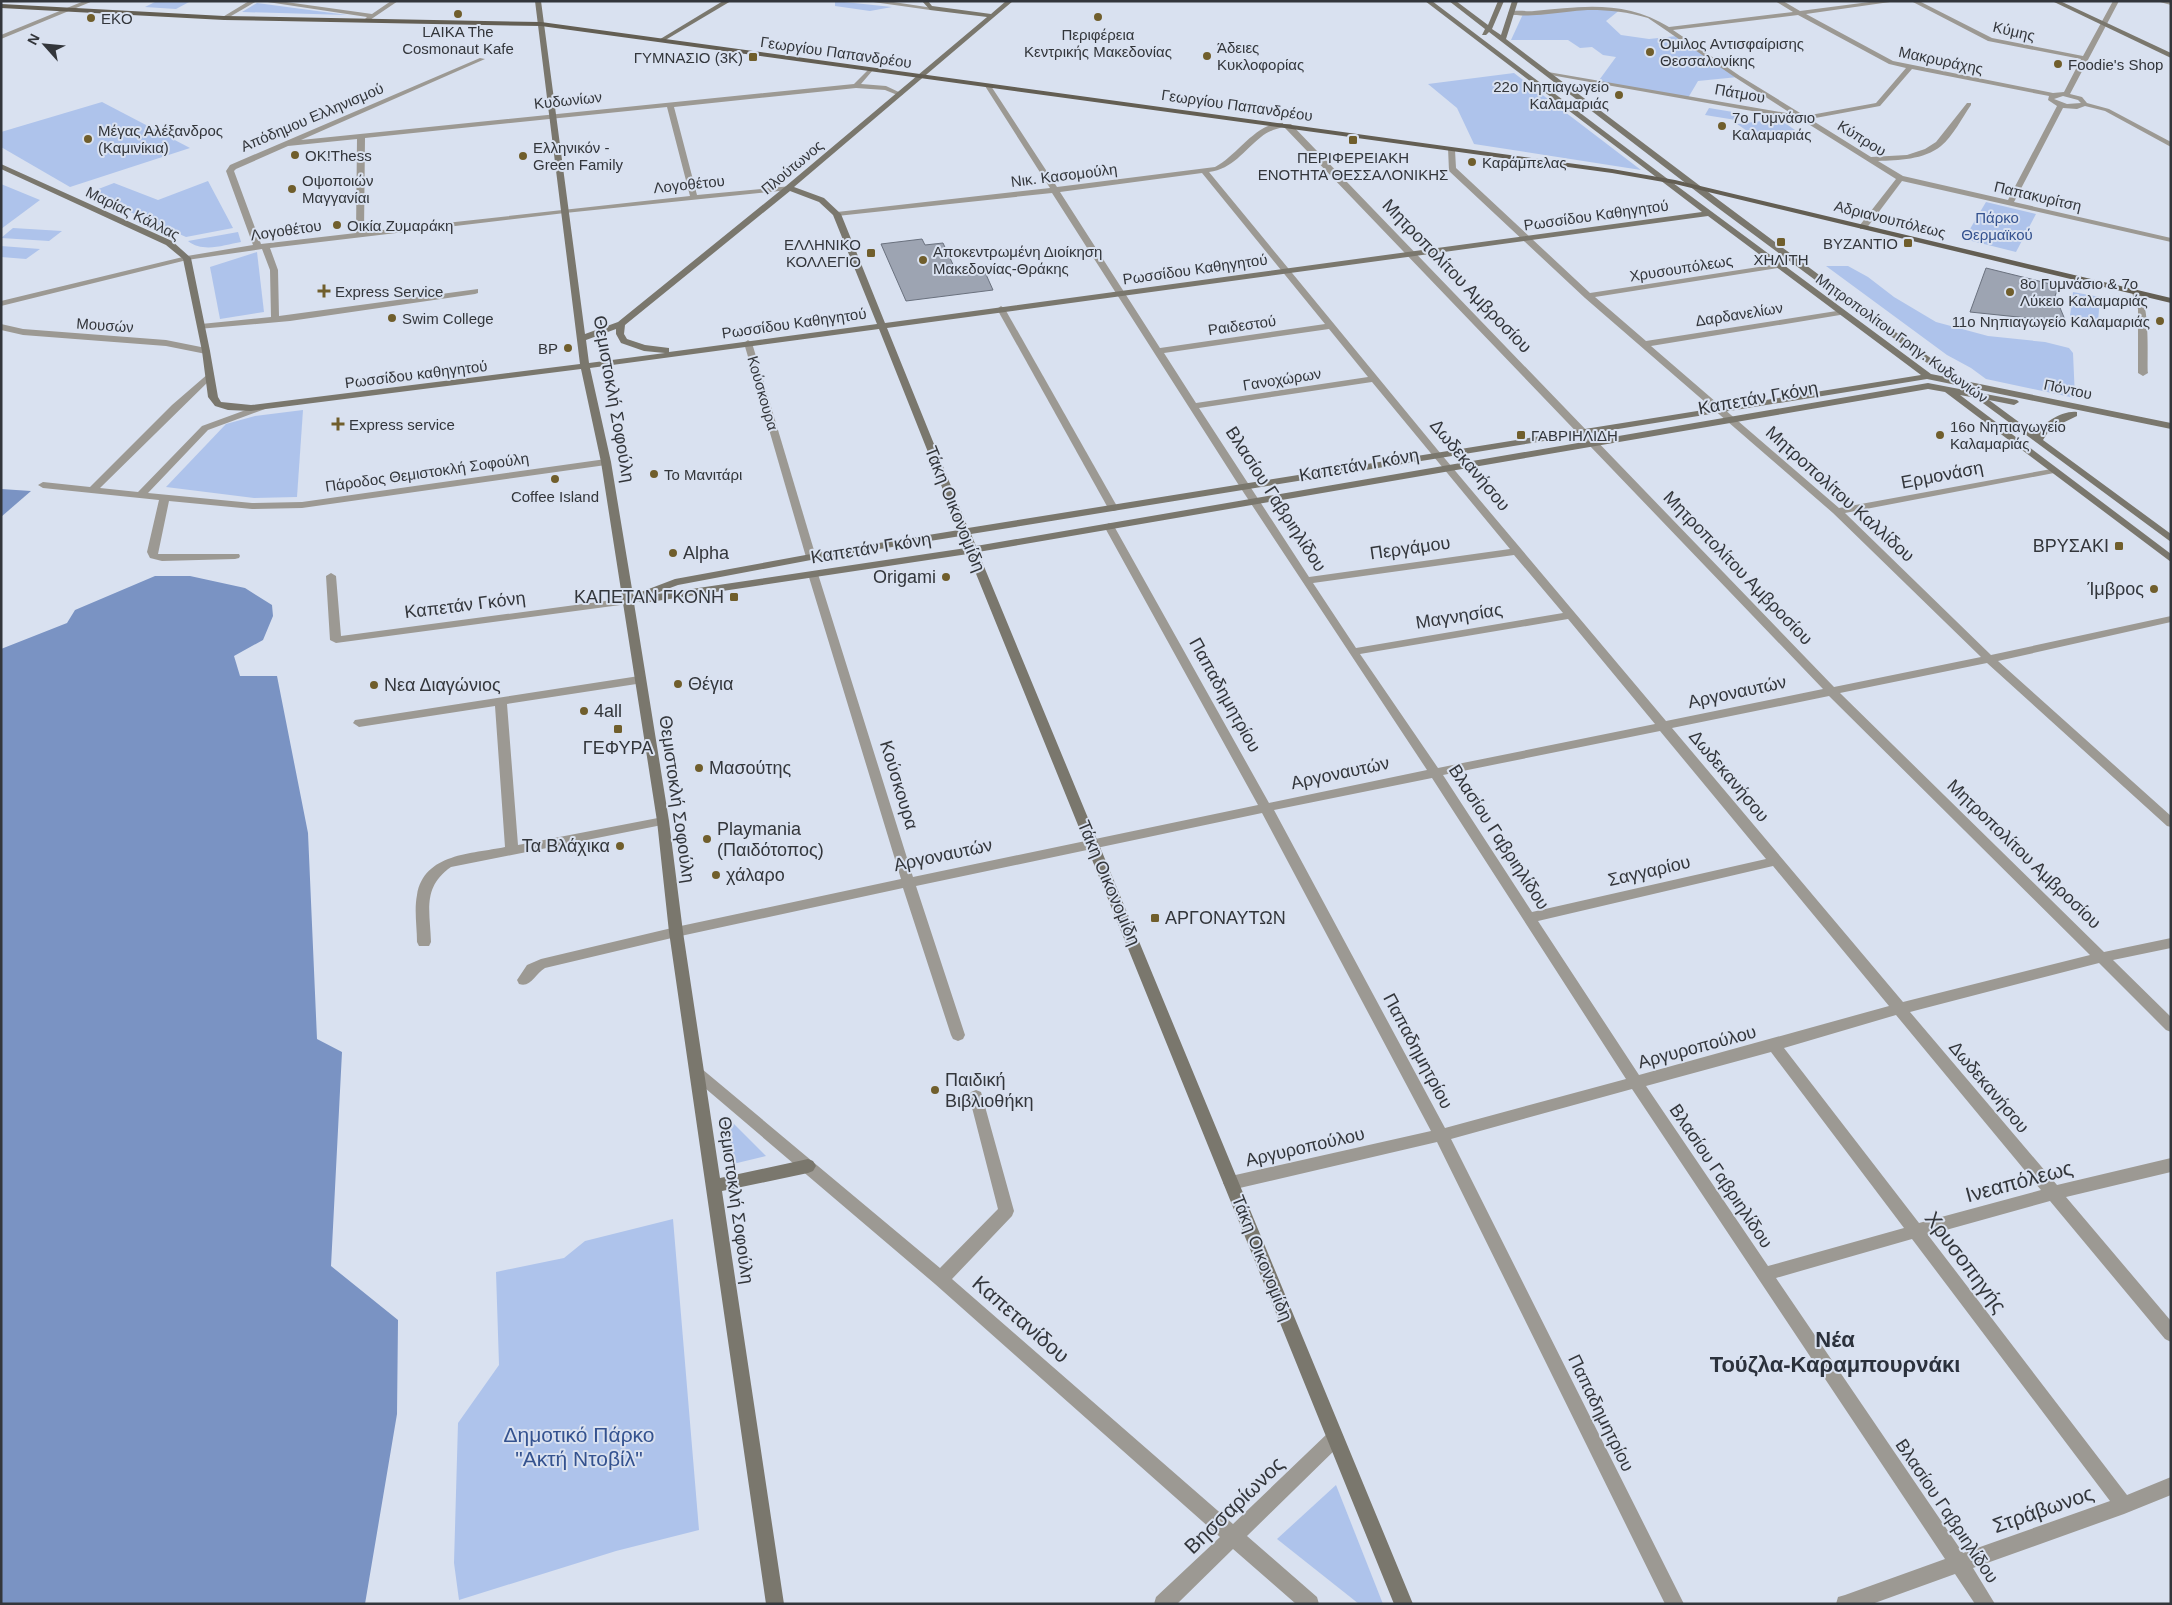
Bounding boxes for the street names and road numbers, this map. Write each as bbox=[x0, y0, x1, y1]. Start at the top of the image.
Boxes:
street label: Κύμης bbox=[1991, 18, 2037, 44]
street label: Γεωργίου Παπανδρέου bbox=[759, 33, 913, 71]
street label: Μακρυράχης bbox=[1897, 43, 1985, 77]
street label: Απόδημου Ελληνισμού bbox=[238, 79, 386, 155]
street label: Πάτμου bbox=[1714, 80, 1766, 106]
street label: Γεωργίου Παπανδρέου bbox=[1160, 86, 1314, 124]
street label: Κυδωνίων bbox=[533, 88, 603, 112]
street label: Κύπρου bbox=[1835, 117, 1889, 159]
street label: Πλούτωνος bbox=[758, 136, 826, 198]
street label: Νικ. Κασομούλη bbox=[1010, 160, 1118, 190]
street label: Λογοθέτου bbox=[653, 172, 725, 196]
street label: Παπακυρίτση bbox=[1993, 178, 2083, 214]
street label: Μαρίας Κάλλας bbox=[83, 183, 183, 243]
street label: Μητροπολίτου Αμβροσίου bbox=[1378, 195, 1536, 357]
street label: Ρωσσίδου Καθηγητού bbox=[1523, 196, 1669, 234]
street label: Αδριανουπόλεως bbox=[1832, 197, 1948, 241]
street label: Λογοθέτου bbox=[249, 217, 323, 243]
street label: Ρωσσίδου Καθηγητού bbox=[1122, 250, 1268, 288]
street label: Χρυσουπόλεως bbox=[1628, 251, 1734, 285]
street label: Μητροπολίτου Γρηγ. Κυδωνιών bbox=[1813, 270, 1991, 406]
street label: Δαρδανελίων bbox=[1694, 299, 1784, 329]
street label: Ρωσσίδου Καθηγητού bbox=[721, 304, 867, 342]
street label: Ραιδεστού bbox=[1207, 312, 1277, 338]
street label: Θεμιστοκλή Σοφούλη bbox=[589, 314, 639, 484]
street label: Μουσών bbox=[76, 315, 134, 335]
street label: Κούσκουρα bbox=[744, 354, 782, 433]
street label: Ρωσσίδου καθηγητού bbox=[344, 357, 488, 391]
street label: Γανοχώρων bbox=[1242, 364, 1322, 394]
street label: Πόντου bbox=[2042, 376, 2094, 402]
street label: Καπετάν Γκόνη bbox=[1696, 378, 1820, 418]
street label: Δωδεκανήσου bbox=[1426, 415, 1514, 515]
street label: Μητροπολίτου Καλλίδου bbox=[1762, 422, 1918, 566]
street label: Βλασίου Γαβριηλίδου bbox=[1222, 423, 1330, 575]
street label: Τάκη Οικονομίδη bbox=[921, 443, 989, 575]
street label: Καπετάν Γκόνη bbox=[1297, 445, 1421, 485]
street label: Πάροδος Θεμιστοκλή Σοφούλη bbox=[324, 449, 530, 495]
street label: Ερμονάση bbox=[1899, 457, 1985, 493]
street label: Μητροπολίτου Αμβροσίου bbox=[1659, 487, 1817, 649]
street label: Καπετάν Γκόνη bbox=[809, 529, 933, 567]
street label: Περγάμου bbox=[1369, 532, 1451, 564]
street label: Καπετάν Γκόνη bbox=[403, 588, 527, 622]
street label: Μαγνησίας bbox=[1414, 599, 1504, 633]
street label: Παπαδημητρίου bbox=[1185, 634, 1265, 756]
street label: Αργοναυτών bbox=[1686, 672, 1788, 712]
street label: Θεμιστοκλή Σοφούλη bbox=[655, 714, 699, 884]
street label: Δωδεκανήσου bbox=[1685, 726, 1773, 826]
street label: Κούσκουρα bbox=[876, 738, 922, 832]
street label: Αργοναυτών bbox=[1289, 753, 1391, 793]
street label: Βλασίου Γαβριηλίδου bbox=[1445, 761, 1553, 913]
street label: Μητροπολίτου Αμβροσίου bbox=[1943, 775, 2105, 933]
street label: Τάκη Οικονομίδη bbox=[1074, 818, 1144, 948]
street label: Αργοναυτών bbox=[892, 835, 994, 875]
street label: Σαγγαρίου bbox=[1606, 852, 1692, 890]
street label: Παπαδημητρίου bbox=[1379, 990, 1457, 1112]
street label: Αργυροπούλου bbox=[1636, 1022, 1758, 1072]
street label: Δωδεκανήσου bbox=[1945, 1037, 2033, 1137]
street label: Βλασίου Γαβριηλίδου bbox=[1665, 1100, 1777, 1252]
street label: Θεμιστοκλή Σοφούλη bbox=[714, 1115, 758, 1285]
street label: Αργυροπούλου bbox=[1243, 1124, 1367, 1170]
street label: Ινεαπόλεως bbox=[1963, 1156, 2075, 1206]
street label: Τάκη Οικονομίδη bbox=[1228, 1192, 1296, 1324]
street label: Χρυσοπηγής bbox=[1921, 1207, 2011, 1317]
street label: Καπετανίδου bbox=[968, 1271, 1074, 1367]
street label: Παπαδημητρίου bbox=[1564, 1351, 1638, 1475]
street label: Βλασίου Γαβριηλίδου bbox=[1891, 1435, 2003, 1587]
street label: Βησσαρίωνος bbox=[1180, 1452, 1288, 1558]
street label: Στράβωνος bbox=[1990, 1481, 2096, 1537]

